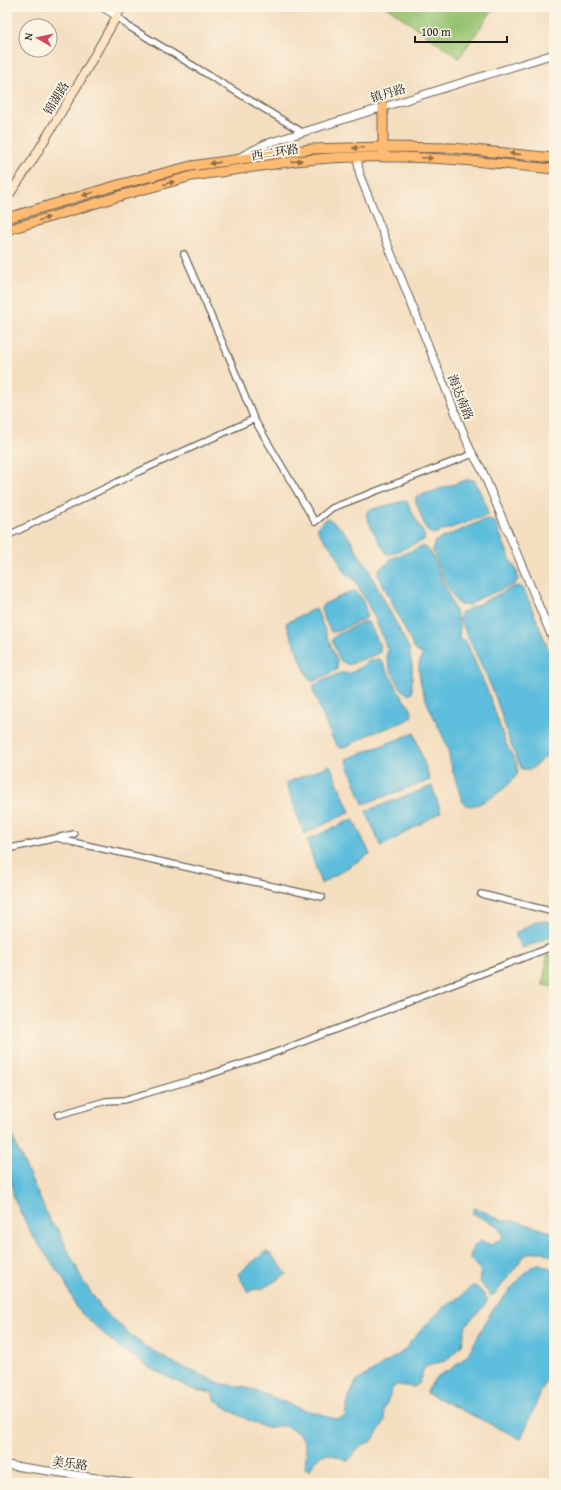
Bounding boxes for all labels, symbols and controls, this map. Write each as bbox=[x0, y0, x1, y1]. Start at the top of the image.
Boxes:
north arrow bbox=[18, 18, 58, 58]
scale bar bbox=[415, 18, 507, 44]
text: 100 m bbox=[421, 23, 451, 40]
text: N bbox=[20, 31, 37, 41]
street label: 锦湖路 bbox=[39, 78, 73, 118]
street label: 镇丹路 bbox=[368, 80, 408, 106]
street label: 西二环路 bbox=[250, 140, 300, 164]
one-way arrow bbox=[352, 144, 364, 151]
one-way arrow bbox=[509, 151, 521, 158]
one-way arrow bbox=[421, 155, 434, 161]
one-way arrow bbox=[291, 158, 303, 164]
one-way arrow bbox=[208, 160, 221, 166]
one-way arrow bbox=[163, 179, 175, 185]
one-way arrow bbox=[82, 191, 94, 197]
one-way arrow bbox=[39, 216, 51, 222]
street label: 海达南路 bbox=[444, 372, 478, 422]
street label: 美乐路 bbox=[51, 1452, 89, 1474]

